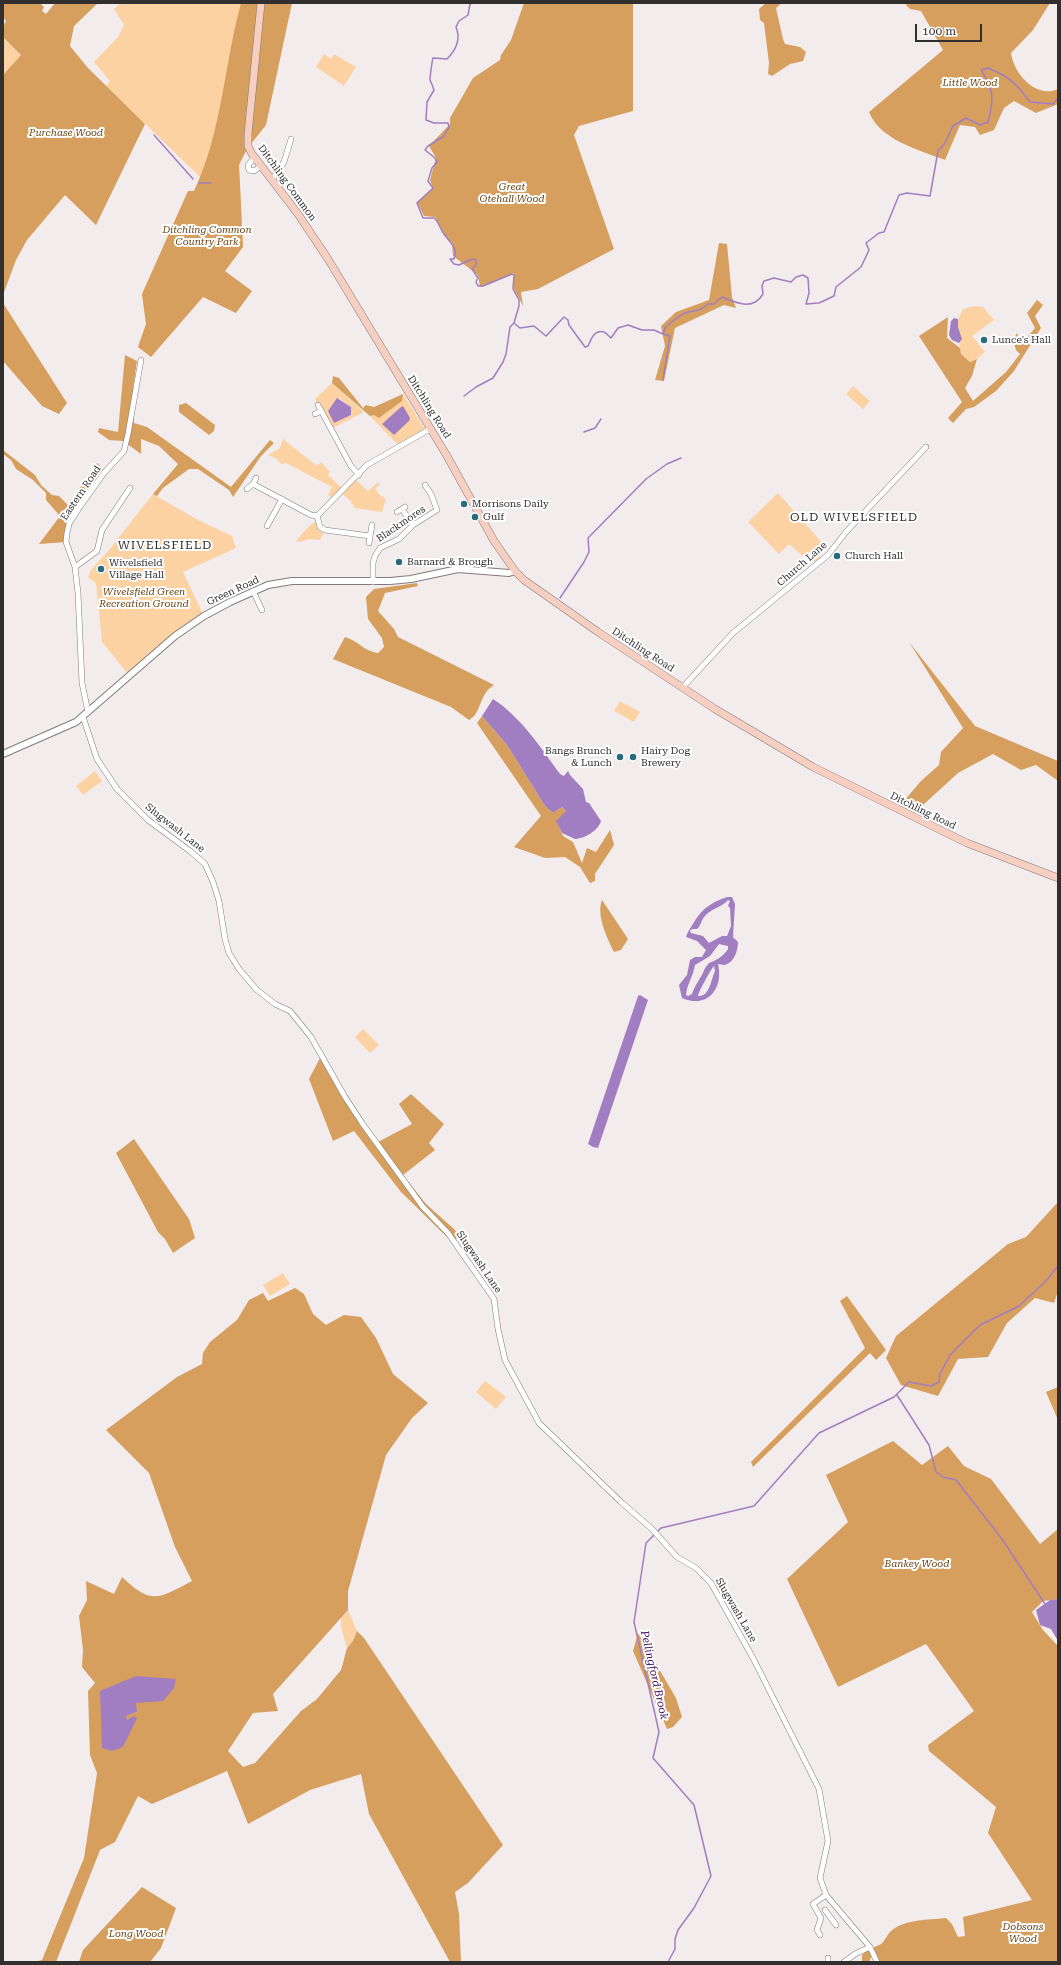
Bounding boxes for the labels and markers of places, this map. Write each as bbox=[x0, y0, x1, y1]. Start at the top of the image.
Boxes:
place label: Lunce's Hall bbox=[992, 334, 1051, 346]
marker: Lunce's Hall bbox=[979, 335, 989, 345]
place label: Morrisons Daily bbox=[472, 498, 549, 510]
marker: Morrisons Daily bbox=[459, 499, 469, 509]
place label: Gulf bbox=[483, 511, 504, 523]
marker: Gulf bbox=[470, 512, 480, 522]
place label: Church Hall bbox=[845, 550, 903, 562]
marker: Church Hall bbox=[832, 551, 842, 561]
place label: Barnard & Brough bbox=[407, 556, 493, 568]
place label: Wivelsfield Village Hall bbox=[109, 557, 164, 580]
marker: Barnard & Brough bbox=[394, 557, 404, 567]
marker: Wivelsfield Village Hall bbox=[96, 564, 106, 574]
place label: Bangs Brunch & Lunch bbox=[545, 745, 612, 768]
place label: Hairy Dog Brewery bbox=[641, 745, 690, 768]
marker: Bangs Brunch & Lunch bbox=[615, 752, 625, 762]
marker: Hairy Dog Brewery bbox=[628, 752, 638, 762]

